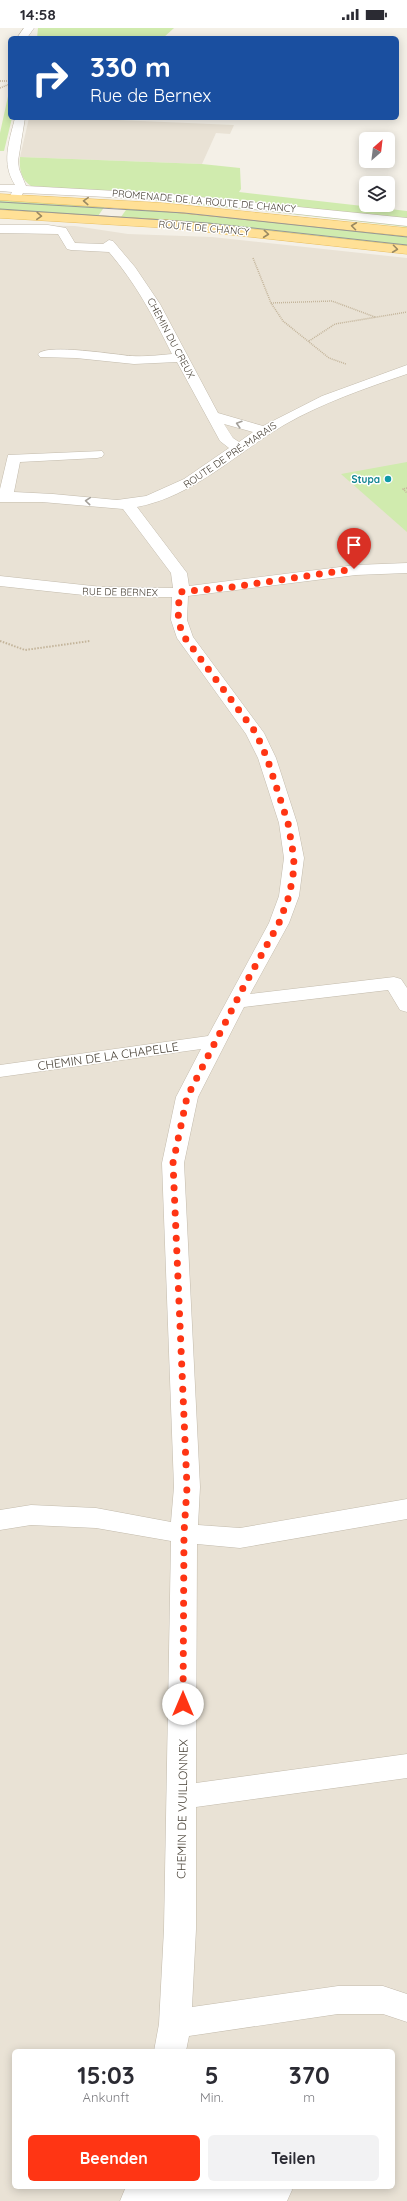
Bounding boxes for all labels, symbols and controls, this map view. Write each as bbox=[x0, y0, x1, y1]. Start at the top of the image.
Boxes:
text: 14:58 bbox=[20, 5, 56, 24]
text: 330 m bbox=[90, 49, 171, 84]
icon: right bbox=[24, 52, 76, 104]
text: Rue de Bernex bbox=[90, 84, 211, 107]
north arrow bbox=[359, 132, 395, 168]
map controls bbox=[359, 132, 395, 212]
button: layers bbox=[359, 176, 395, 212]
street label: PROMENADE DE LA ROUTE DE CHANCY bbox=[111, 186, 297, 216]
one-way arrow bbox=[83, 197, 89, 206]
one-way arrow bbox=[36, 211, 42, 220]
street label: ROUTE DE CHANCY bbox=[158, 218, 250, 238]
one-way arrow bbox=[351, 222, 357, 231]
one-way arrow bbox=[263, 229, 269, 238]
one-way arrow bbox=[392, 244, 398, 253]
street label: CHEMIN DU CREUX bbox=[144, 296, 198, 380]
street label: ROUTE DE PRÉ-MARAIS bbox=[181, 419, 279, 491]
one-way arrow bbox=[235, 420, 242, 429]
place label: Stupa bbox=[352, 473, 380, 486]
marker: Stupa bbox=[383, 474, 393, 484]
one-way arrow bbox=[85, 497, 91, 506]
pin bbox=[337, 528, 371, 569]
icon: arrive bbox=[343, 534, 365, 556]
street label: RUE DE BERNEX bbox=[82, 585, 158, 599]
street label: CHEMIN DE LA CHAPELLE bbox=[37, 1039, 180, 1073]
position arrow bbox=[162, 1683, 204, 1725]
street label: CHEMIN DE VUILLONNEX bbox=[173, 1739, 191, 1879]
text: 15:03 bbox=[77, 2060, 135, 2090]
text: 5 bbox=[205, 2060, 219, 2090]
text: 370 bbox=[289, 2060, 330, 2090]
text: Ankunft bbox=[83, 2089, 129, 2105]
text: Min. bbox=[200, 2089, 223, 2105]
text: m bbox=[303, 2089, 315, 2105]
button: Beenden bbox=[28, 2135, 200, 2181]
button: Teilen bbox=[208, 2135, 379, 2181]

